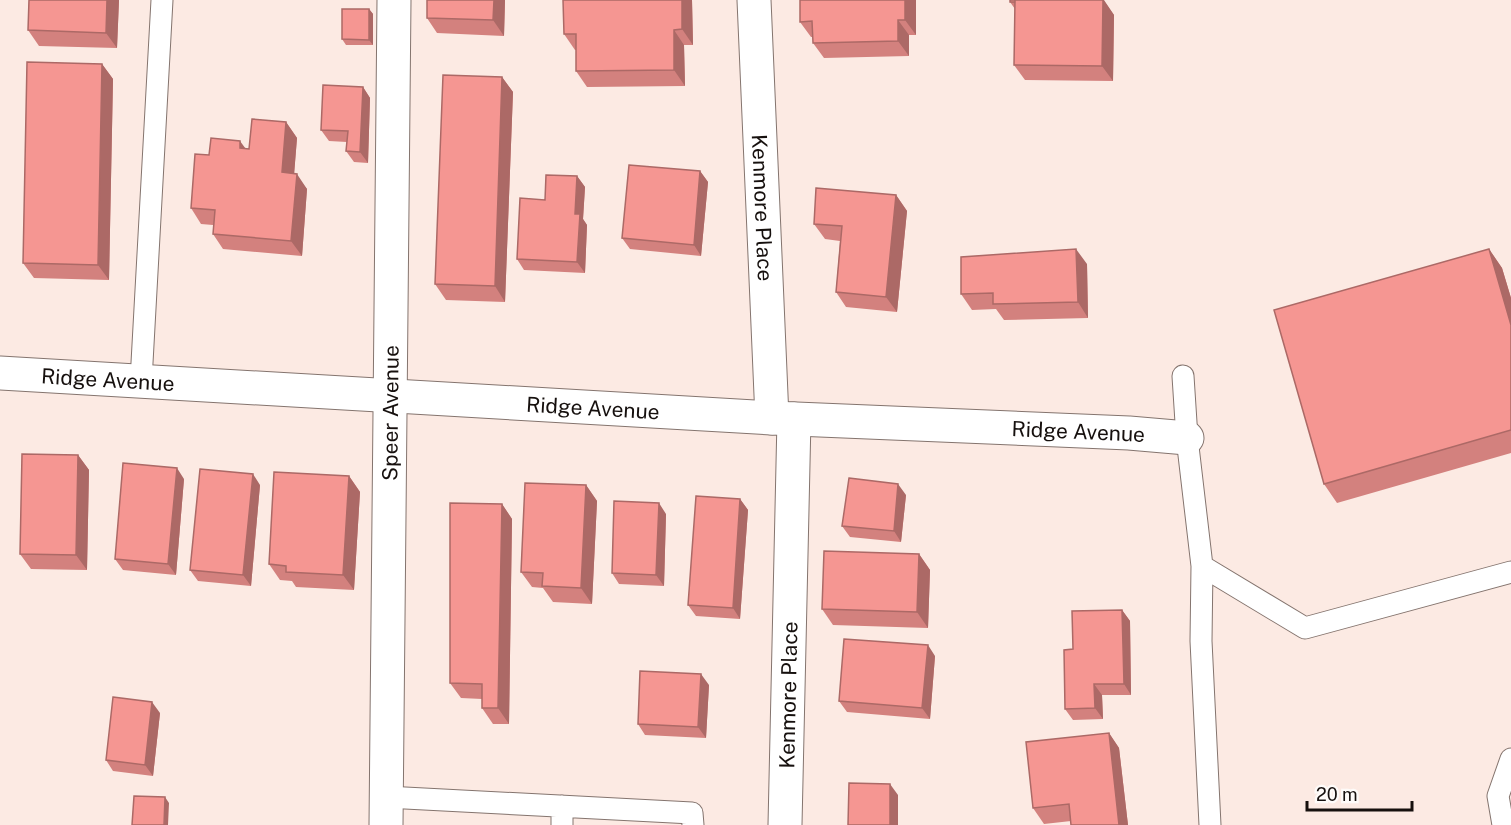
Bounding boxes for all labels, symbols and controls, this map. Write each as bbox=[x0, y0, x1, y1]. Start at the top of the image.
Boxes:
street label: Kenmore Place bbox=[747, 134, 779, 282]
street label: Speer Avenue bbox=[377, 345, 403, 481]
street label: Ridge Avenue bbox=[40, 363, 175, 396]
street label: Ridge Avenue bbox=[526, 391, 660, 424]
street label: Ridge Avenue bbox=[1011, 416, 1146, 447]
street label: Kenmore Place bbox=[774, 621, 802, 769]
scale bar bbox=[1307, 774, 1412, 812]
text: 20 m bbox=[1316, 784, 1358, 805]

